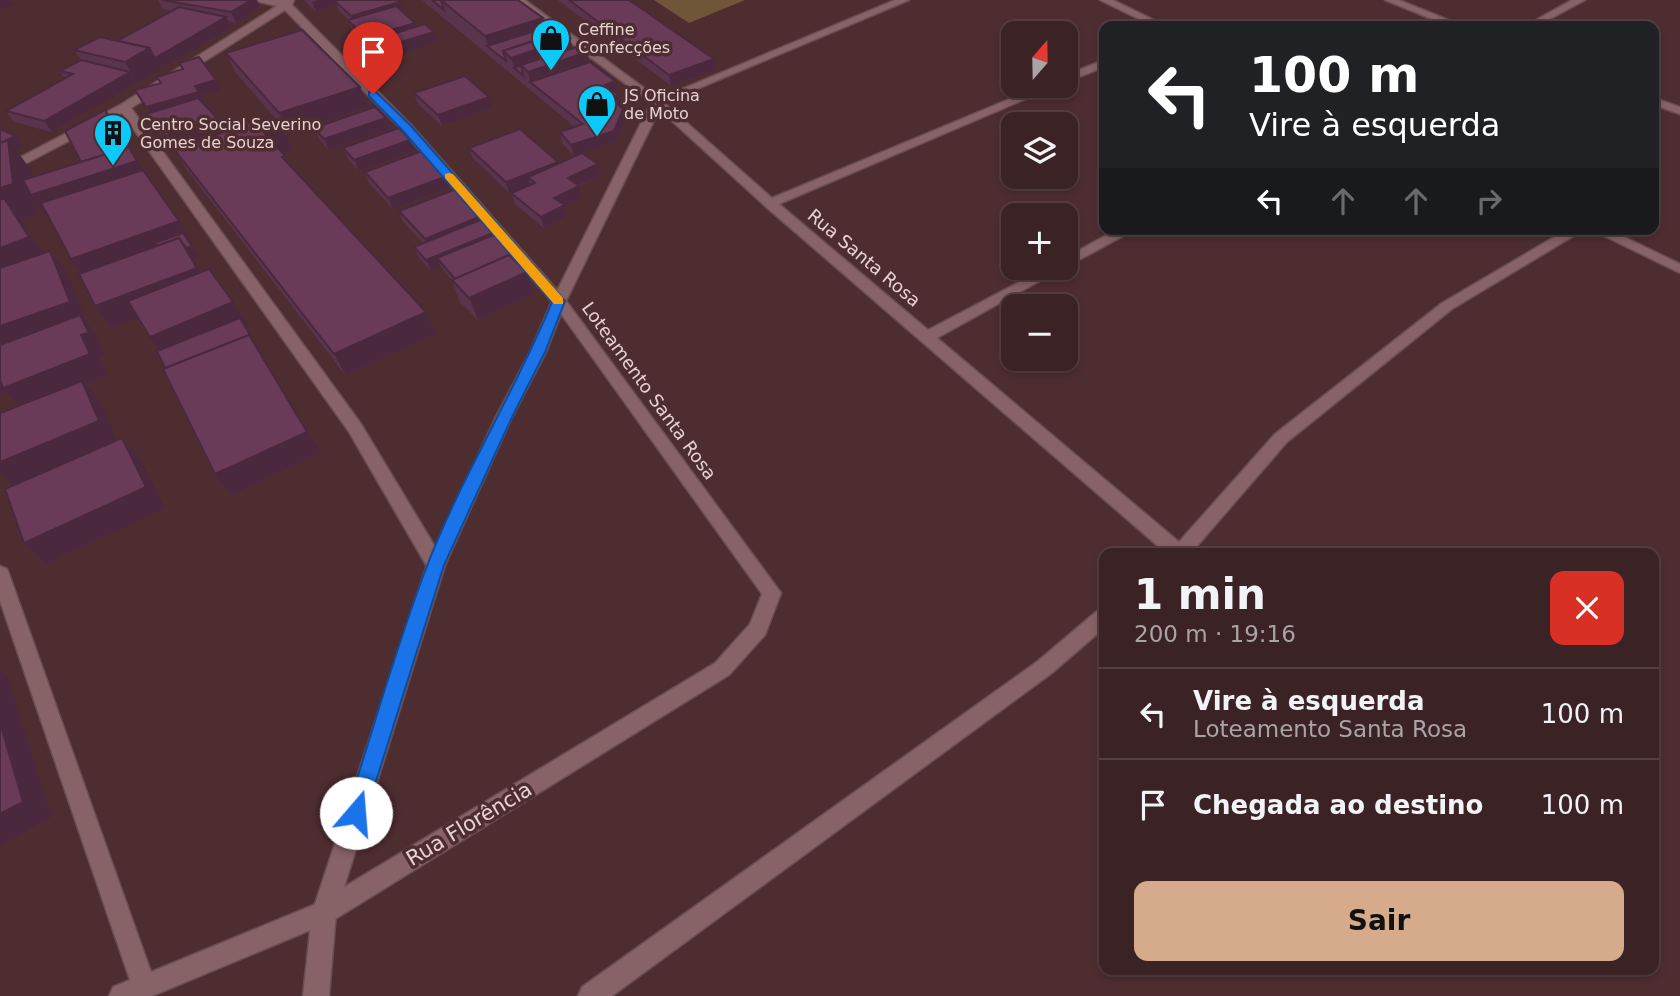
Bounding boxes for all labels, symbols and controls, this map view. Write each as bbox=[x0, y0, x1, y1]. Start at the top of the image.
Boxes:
shop icon: Ceffine Confecções bbox=[530, 17, 572, 72]
place label: Ceffine Confecções bbox=[578, 20, 670, 57]
north arrow bbox=[1001, 21, 1078, 98]
map controls bbox=[1001, 21, 1078, 371]
pin bbox=[343, 22, 403, 94]
icon: arrive bbox=[354, 33, 392, 71]
text: 100 m bbox=[1249, 47, 1419, 104]
icon: left bbox=[1134, 49, 1225, 140]
shop icon: JS Oficina de Moto bbox=[576, 83, 618, 138]
place label: JS Oficina de Moto bbox=[623, 86, 700, 123]
text: Vire à esquerda bbox=[1249, 106, 1500, 144]
building icon: Centro Social Severino Gomes de Souza bbox=[92, 112, 134, 167]
button: layers bbox=[1001, 112, 1078, 189]
place label: Centro Social Severino Gomes de Souza bbox=[140, 115, 321, 152]
icon: left bbox=[1251, 182, 1289, 220]
icon: ahead bbox=[1324, 182, 1362, 220]
icon: ahead bbox=[1397, 182, 1435, 220]
icon: right bbox=[1470, 182, 1508, 220]
button: + bbox=[1001, 203, 1078, 280]
street label: Rua Santa Rosa bbox=[804, 204, 925, 311]
button: − bbox=[1001, 294, 1078, 371]
street label: Loteamento Santa Rosa bbox=[578, 298, 721, 484]
text: 1 min bbox=[1134, 570, 1266, 619]
button: close bbox=[1550, 571, 1624, 645]
text: 200 m · 19:16 bbox=[1134, 621, 1296, 647]
text: Vire à esquerda bbox=[1193, 686, 1425, 716]
icon: left bbox=[1134, 695, 1172, 733]
text: 100 m bbox=[1541, 699, 1624, 729]
text: Loteamento Santa Rosa bbox=[1193, 716, 1467, 742]
position arrow bbox=[319, 776, 393, 850]
street label: Rua Florência bbox=[402, 777, 536, 871]
icon: arrive bbox=[1134, 786, 1172, 824]
text: Chegada ao destino bbox=[1193, 790, 1483, 820]
text: 100 m bbox=[1541, 790, 1624, 820]
button: Sair bbox=[1134, 881, 1624, 961]

